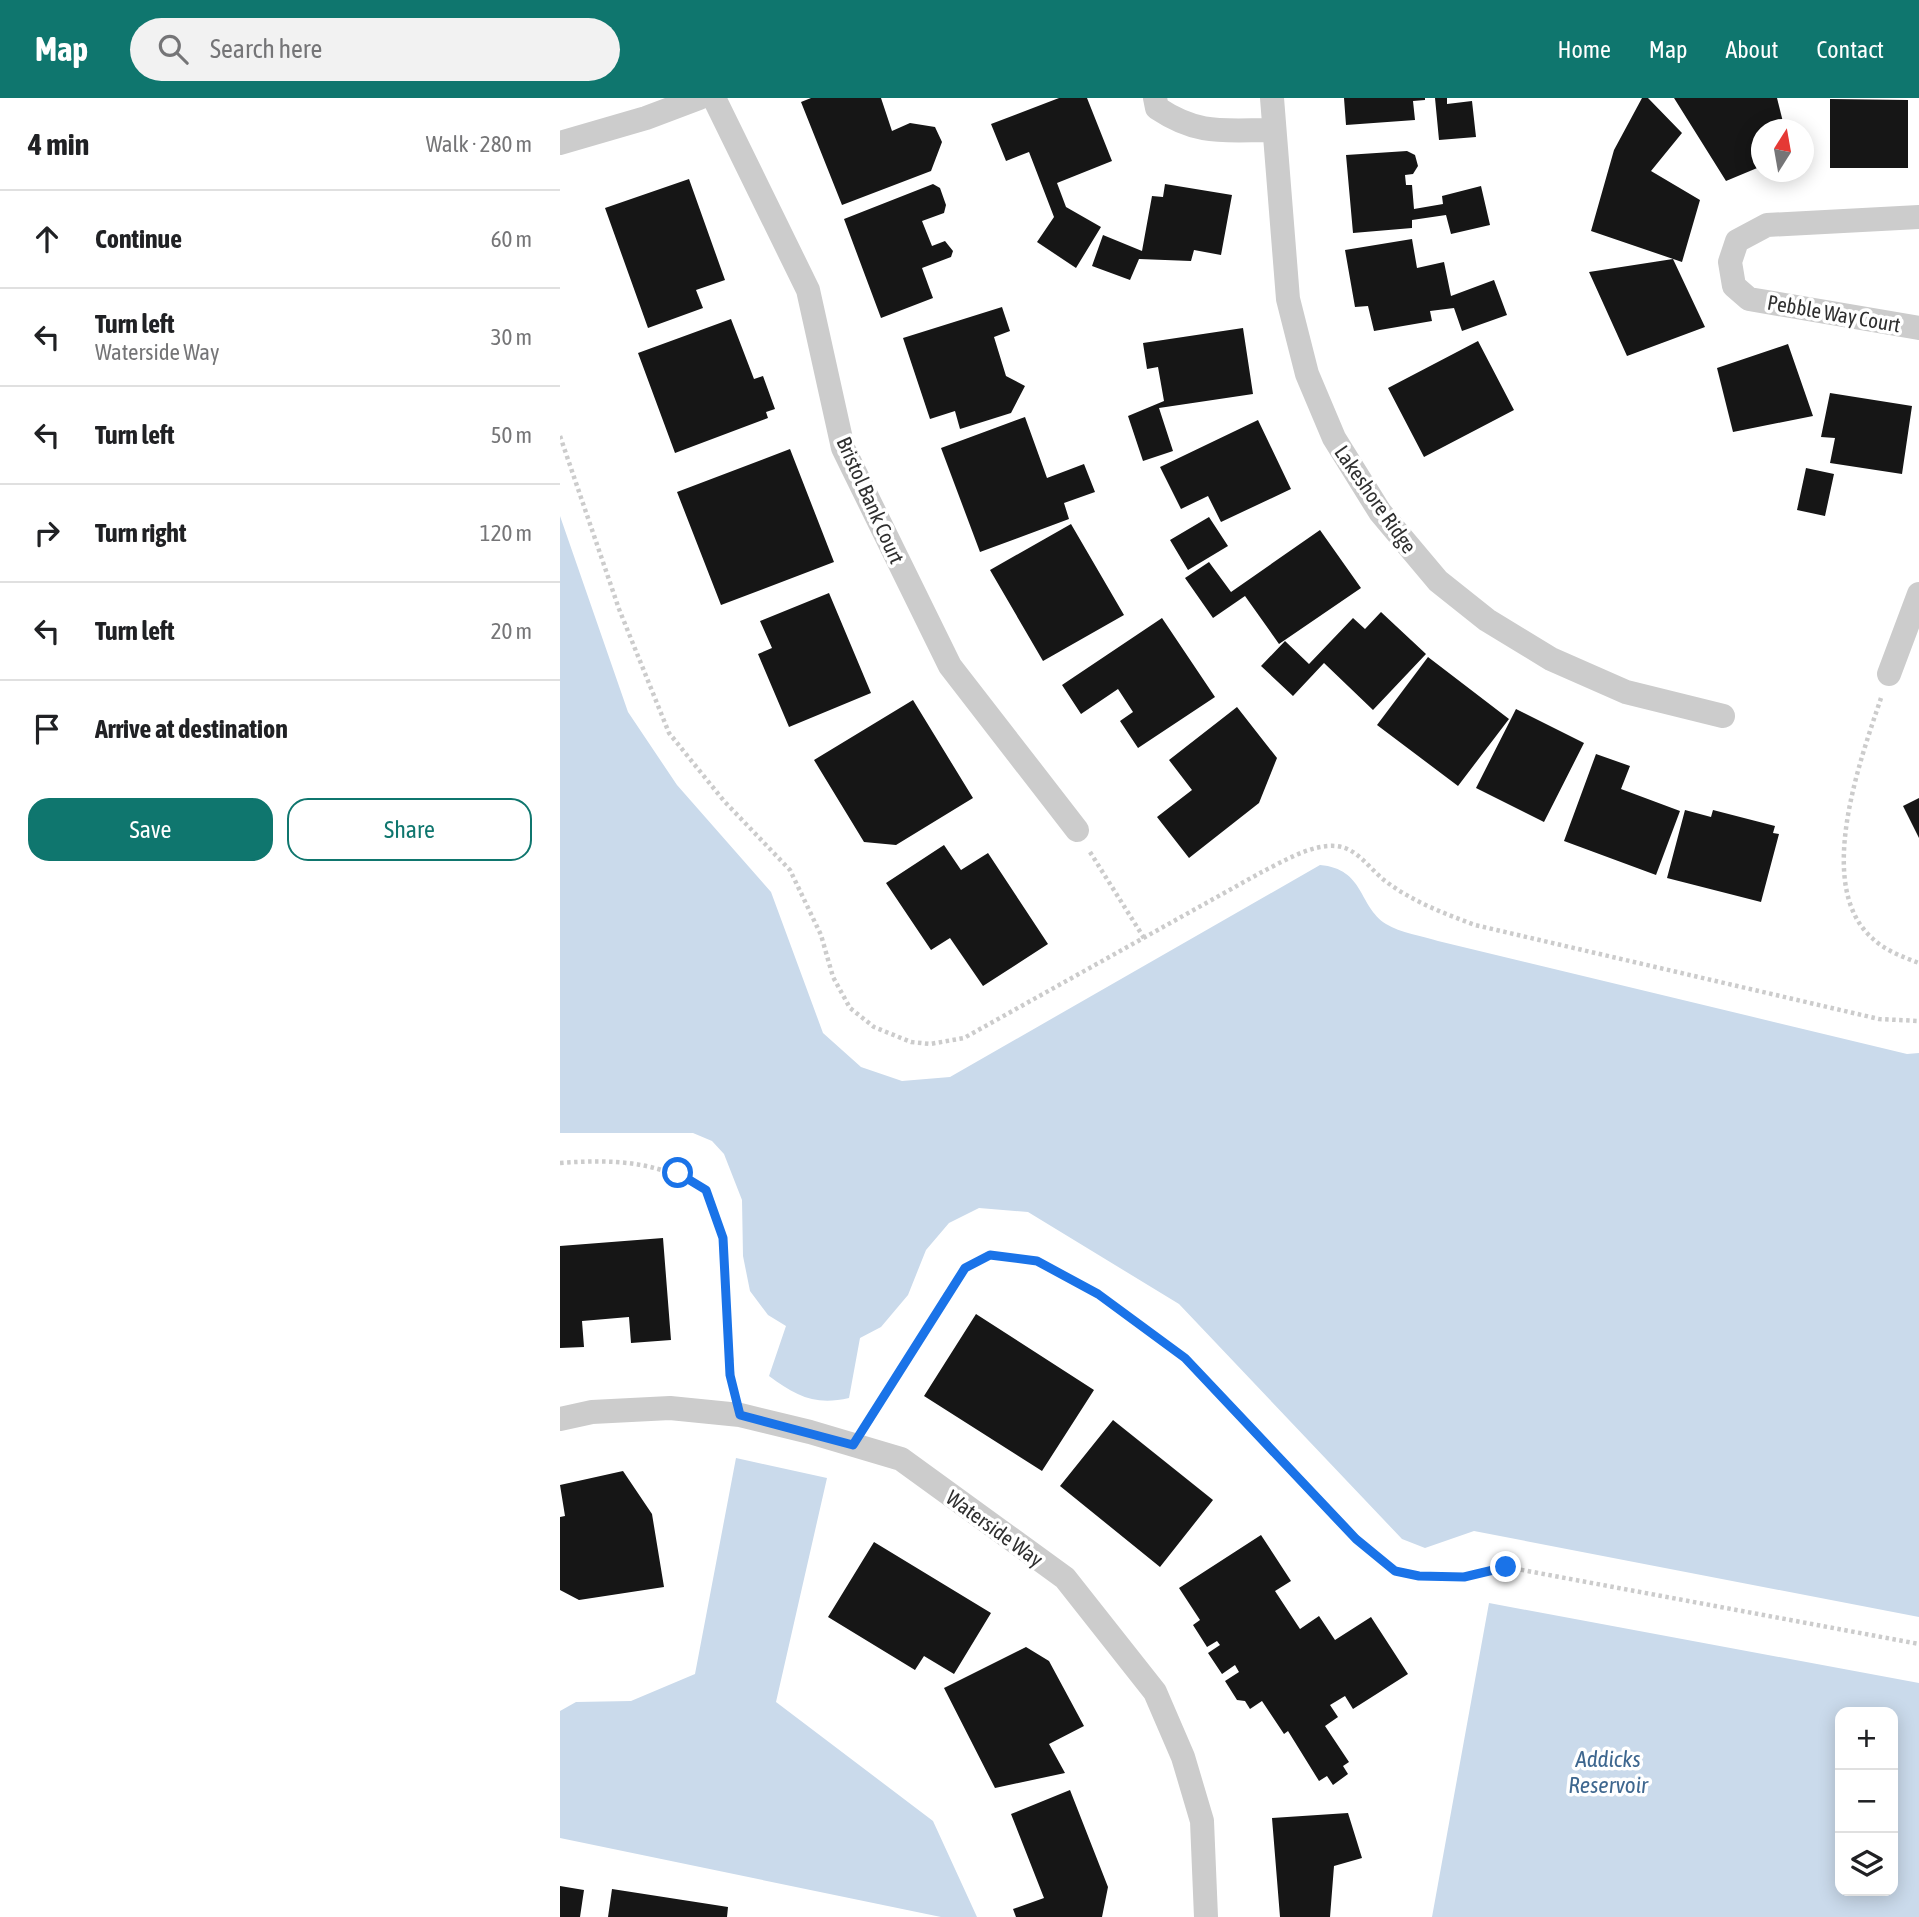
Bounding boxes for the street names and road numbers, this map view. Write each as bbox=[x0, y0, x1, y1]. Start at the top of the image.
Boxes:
street label: Pebble Way Court bbox=[1766, 289, 1902, 337]
street label: Bristol Bank Court bbox=[832, 433, 910, 567]
street label: Lakeshore Ridge bbox=[1330, 441, 1422, 557]
street label: Waterside Way bbox=[942, 1485, 1048, 1571]

